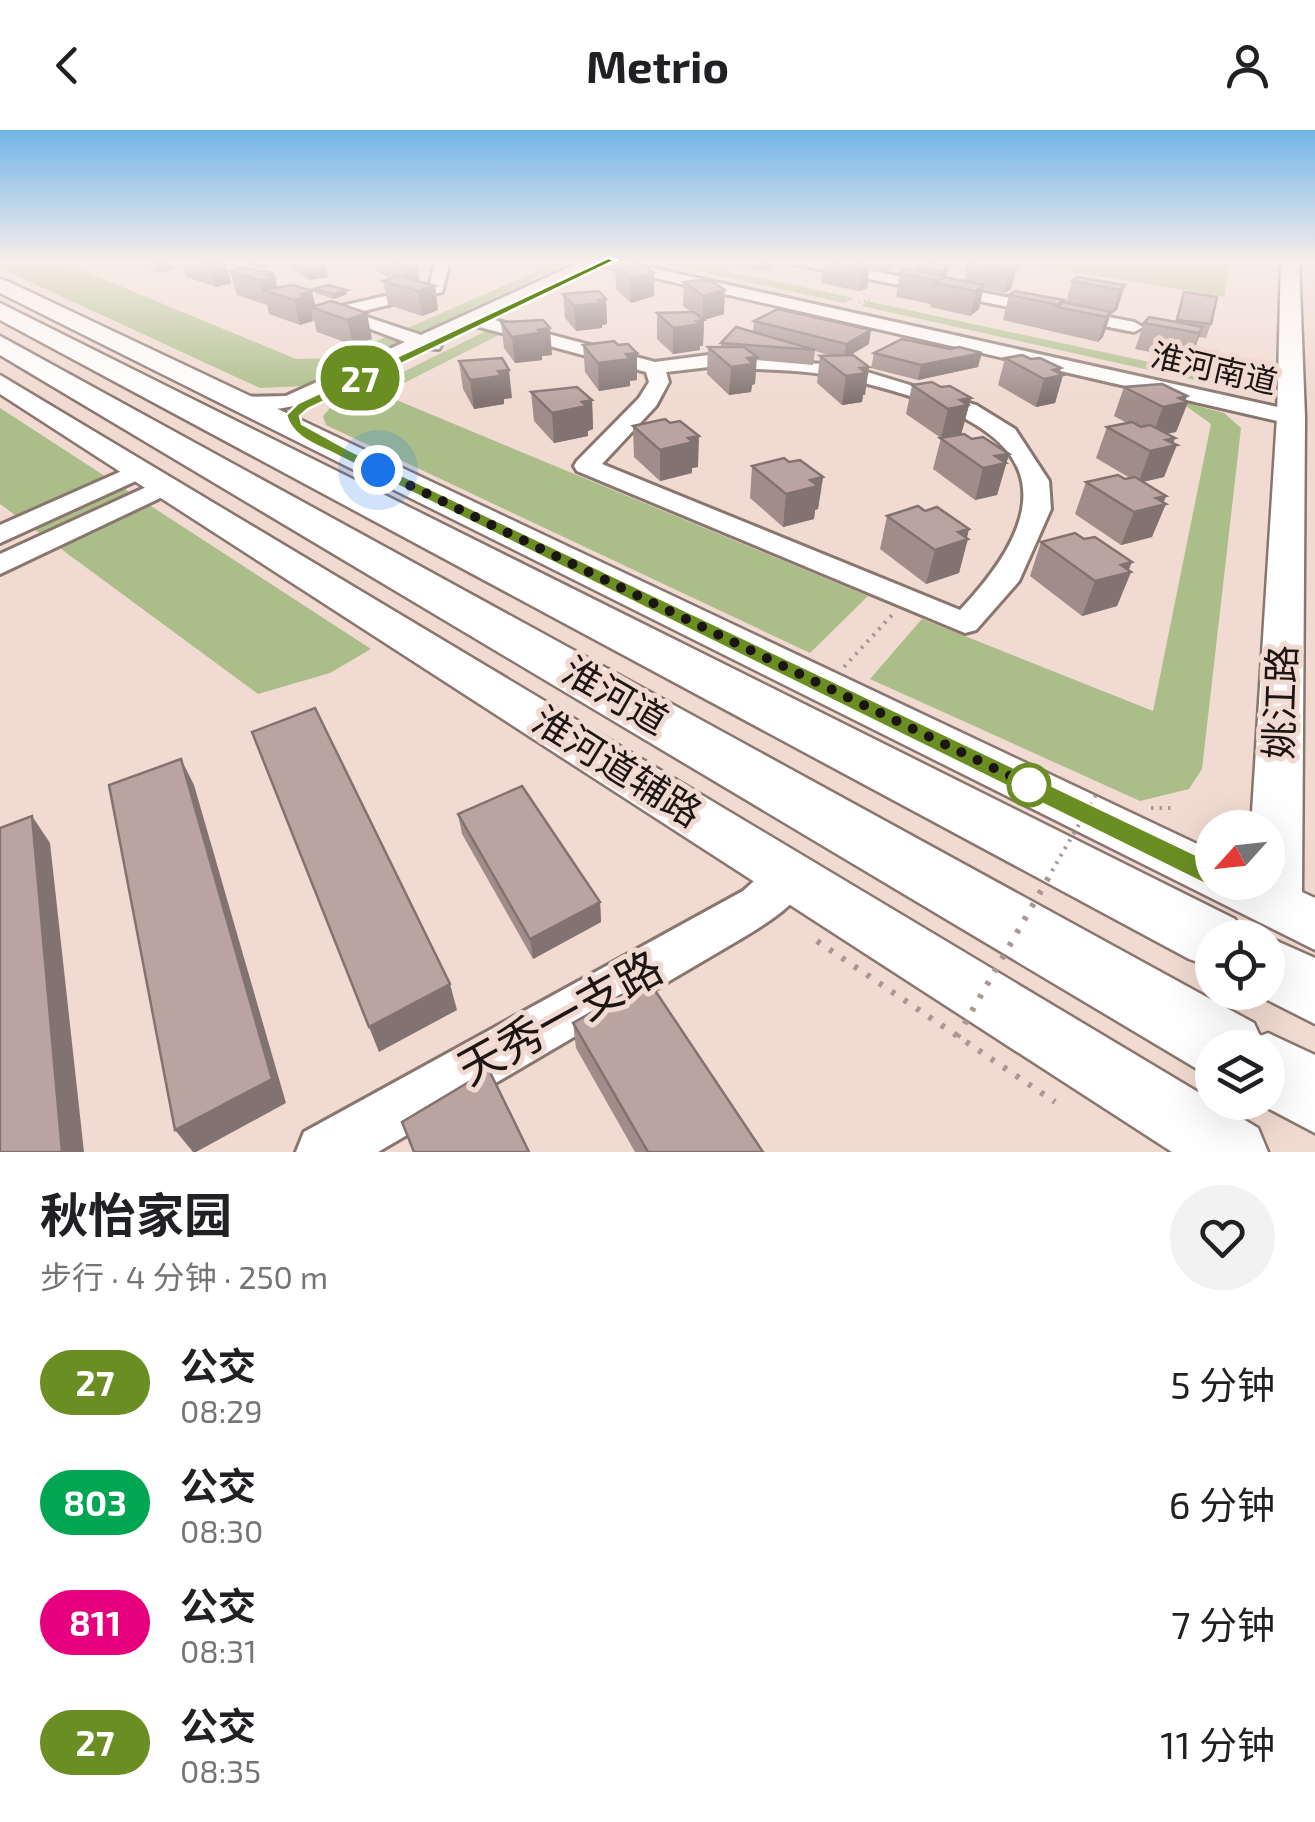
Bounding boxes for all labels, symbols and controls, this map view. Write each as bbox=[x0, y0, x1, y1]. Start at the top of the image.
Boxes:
icon: back bbox=[40, 38, 95, 93]
text: Metrio bbox=[586, 38, 729, 92]
icon: person bbox=[1220, 38, 1275, 93]
street label: 淮河南道 bbox=[1148, 334, 1281, 400]
line badge: 27 bbox=[315, 346, 405, 410]
text: 27 bbox=[341, 357, 379, 399]
your location bbox=[353, 445, 403, 495]
street label: 姚江路 bbox=[1254, 644, 1304, 760]
street label: 淮河道 bbox=[555, 646, 677, 743]
street label: 淮河道辅路 bbox=[525, 695, 711, 835]
unlabelled marker bbox=[1008, 764, 1050, 806]
north arrow bbox=[1195, 810, 1285, 900]
map controls bbox=[1195, 810, 1285, 1120]
button: locate bbox=[1195, 920, 1285, 1010]
street label: 天秀一支路 bbox=[448, 938, 671, 1094]
button: layers bbox=[1195, 1030, 1285, 1120]
text: 秋怡家园 bbox=[40, 1185, 232, 1243]
button: heart bbox=[1170, 1185, 1275, 1290]
text: 步行 · 4 分钟 · 250 m bbox=[40, 1257, 328, 1295]
text: 公交 bbox=[180, 1342, 256, 1388]
text: 27 bbox=[76, 1361, 114, 1403]
text: 5 分钟 bbox=[1170, 1361, 1275, 1407]
text: 08:29 bbox=[180, 1391, 263, 1429]
text: 公交 bbox=[180, 1462, 256, 1508]
text: 803 bbox=[63, 1481, 127, 1523]
text: 6 分钟 bbox=[1169, 1481, 1275, 1527]
text: 08:30 bbox=[180, 1511, 263, 1549]
text: 公交 bbox=[180, 1582, 256, 1628]
text: 811 bbox=[69, 1601, 121, 1643]
text: 7 分钟 bbox=[1171, 1601, 1275, 1647]
text: 08:31 bbox=[180, 1631, 257, 1669]
text: 公交 bbox=[180, 1702, 256, 1748]
text: 27 bbox=[76, 1721, 114, 1763]
text: 11 分钟 bbox=[1160, 1721, 1275, 1767]
text: 08:35 bbox=[180, 1751, 261, 1789]

